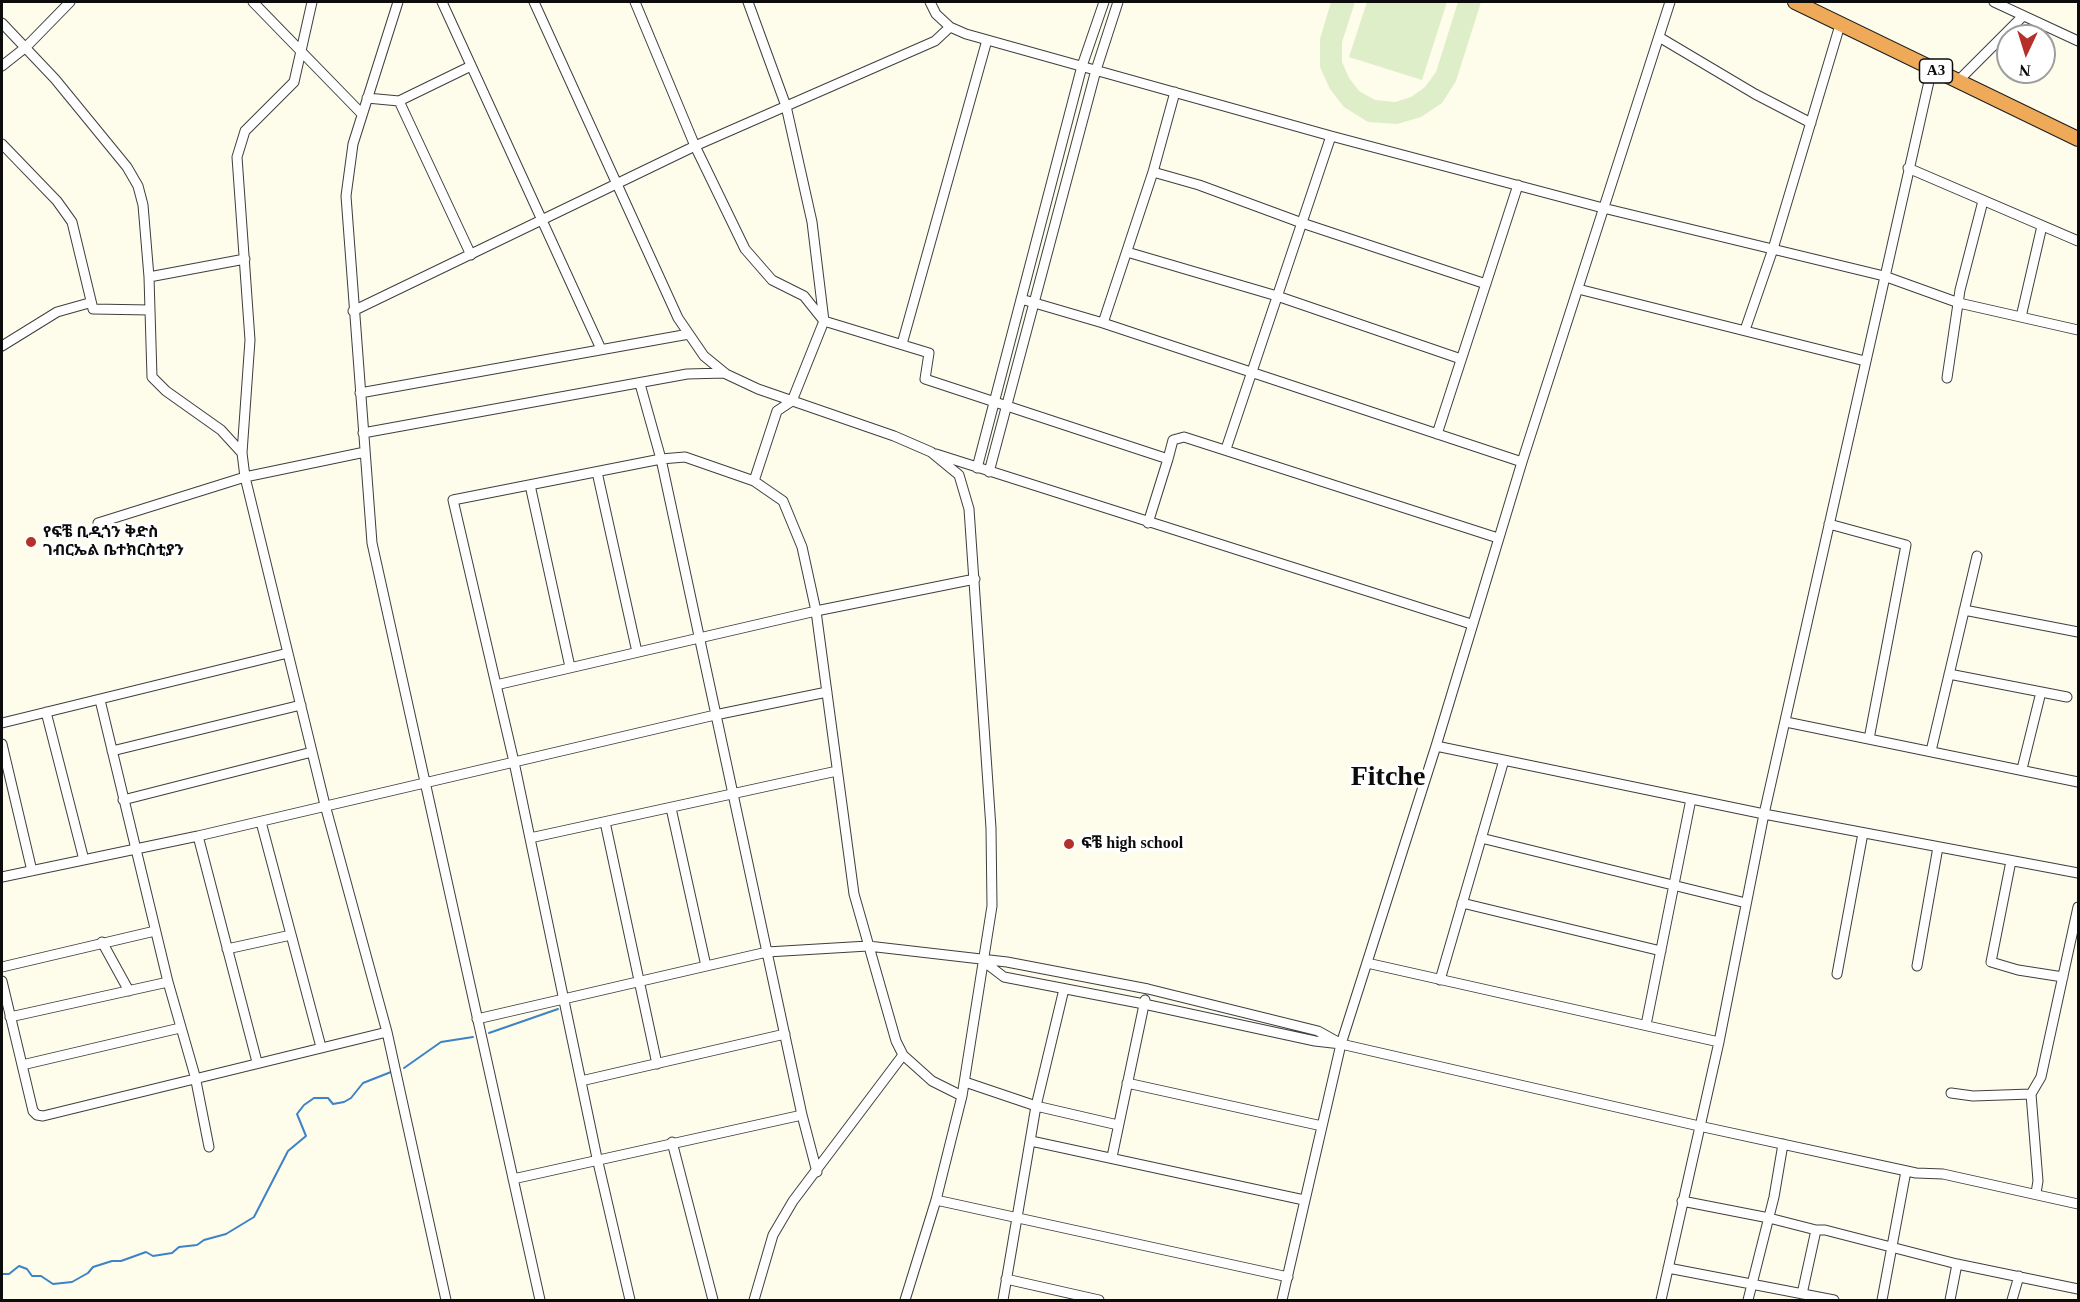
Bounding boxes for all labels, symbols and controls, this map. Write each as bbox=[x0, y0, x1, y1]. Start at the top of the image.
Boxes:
north arrow bbox=[1996, 24, 2056, 84]
road number: A3 bbox=[1920, 59, 1952, 83]
text: N bbox=[2018, 62, 2031, 79]
place label: የፍቼ ቢዲጎን ቅድስ ገብርኤል ቤተክርስቲያን bbox=[43, 523, 184, 561]
marker: የፍቼ ቢዲጎን ቅድስ ገብርኤል ቤተክርስቲያን bbox=[24, 535, 38, 549]
district label: Fitche bbox=[1351, 761, 1425, 795]
place label: ፍቼ high school bbox=[1081, 834, 1183, 854]
marker: ፍቼ high school bbox=[1062, 837, 1076, 851]

